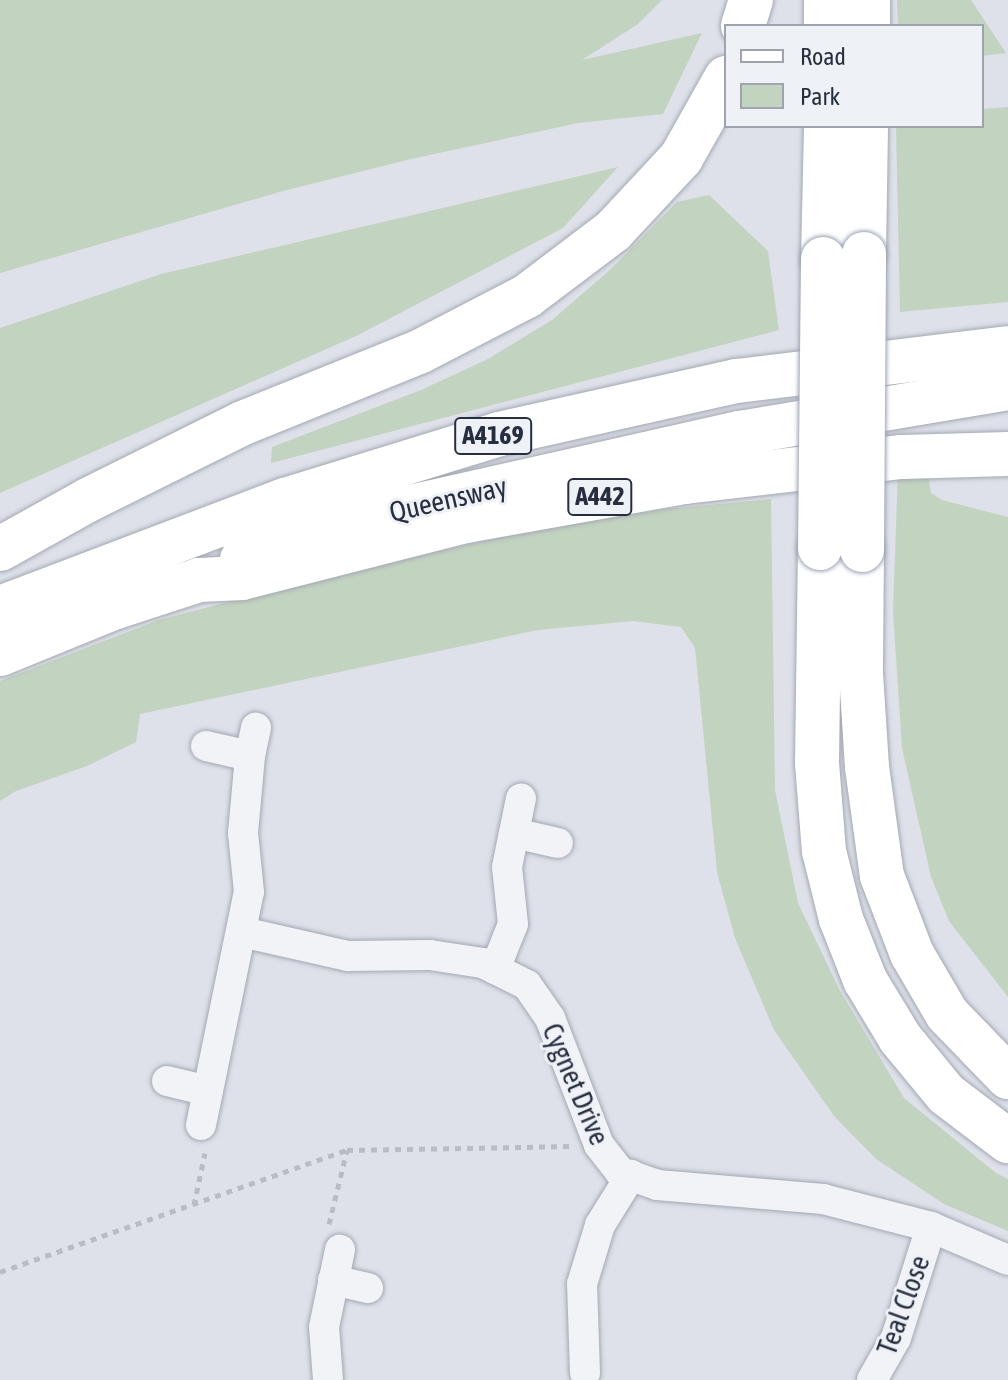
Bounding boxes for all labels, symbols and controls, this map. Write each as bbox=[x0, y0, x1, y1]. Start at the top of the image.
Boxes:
legend bbox=[724, 24, 984, 128]
text: Road bbox=[800, 43, 846, 70]
text: Park bbox=[800, 83, 840, 110]
road number: A4169 bbox=[453, 414, 533, 458]
street label: Queensway bbox=[386, 469, 510, 529]
road number: A442 bbox=[566, 475, 634, 519]
street label: Cygnet Drive bbox=[535, 1018, 617, 1150]
street label: Teal Close bbox=[870, 1251, 936, 1359]

